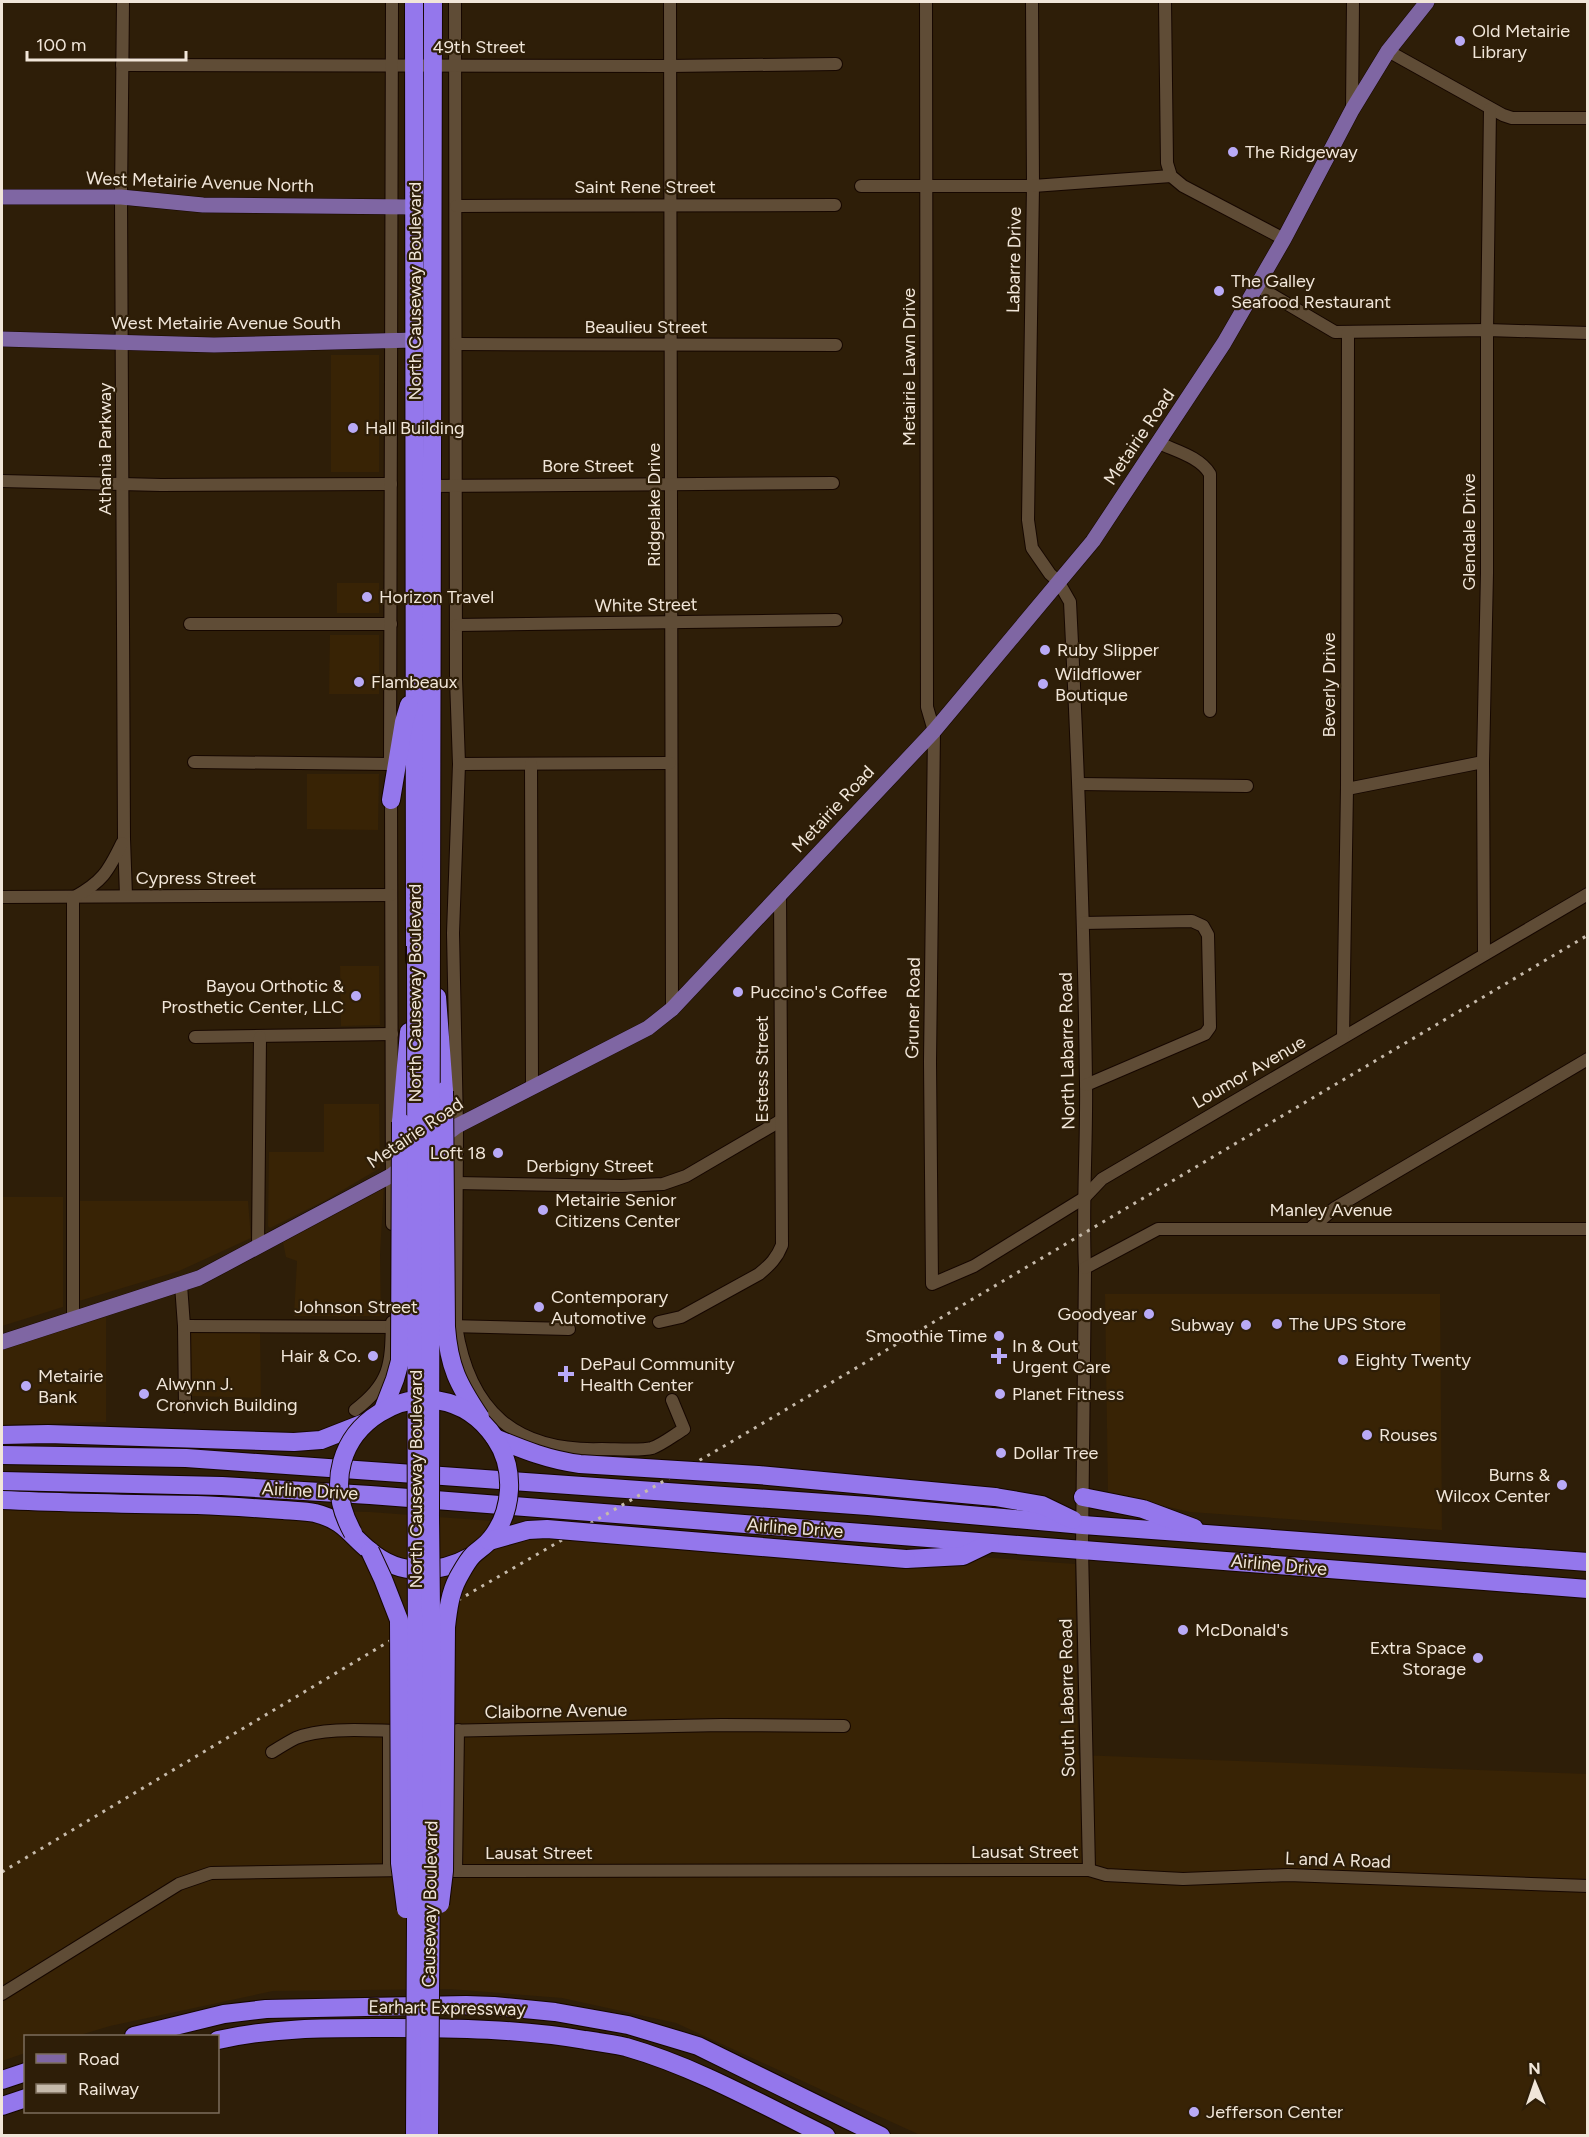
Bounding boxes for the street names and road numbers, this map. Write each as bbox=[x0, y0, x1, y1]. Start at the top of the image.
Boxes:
street label: 49th Street bbox=[432, 36, 526, 58]
street label: West Metairie Avenue North bbox=[86, 167, 314, 197]
street label: Saint Rene Street bbox=[574, 176, 716, 198]
street label: North Causeway Boulevard bbox=[404, 182, 426, 400]
street label: Labarre Drive bbox=[1002, 206, 1026, 313]
street label: Metairie Lawn Drive bbox=[898, 288, 920, 446]
street label: West Metairie Avenue South bbox=[111, 312, 341, 334]
street label: Beaulieu Street bbox=[585, 316, 708, 338]
street label: Athania Parkway bbox=[94, 382, 116, 515]
street label: Metairie Road bbox=[1099, 385, 1179, 489]
street label: Ridgelake Drive bbox=[643, 443, 665, 567]
street label: Bore Street bbox=[542, 455, 634, 477]
street label: Glendale Drive bbox=[1458, 473, 1480, 591]
street label: White Street bbox=[594, 593, 698, 617]
street label: Beverly Drive bbox=[1318, 632, 1340, 738]
street label: Metairie Road bbox=[787, 761, 879, 857]
street label: Cypress Street bbox=[136, 867, 256, 889]
street label: North Causeway Boulevard bbox=[404, 884, 426, 1102]
street label: Gruner Road bbox=[901, 957, 925, 1059]
street label: North Labarre Road bbox=[1055, 972, 1079, 1130]
street label: Estess Street bbox=[751, 1015, 773, 1123]
street label: Loumor Avenue bbox=[1189, 1031, 1310, 1113]
street label: Metairie Road bbox=[363, 1093, 467, 1173]
street label: Derbigny Street bbox=[526, 1155, 654, 1177]
street label: Manley Avenue bbox=[1270, 1199, 1393, 1221]
street label: Johnson Street bbox=[294, 1296, 418, 1318]
street label: North Causeway Boulevard bbox=[405, 1370, 427, 1588]
street label: Airline Drive bbox=[261, 1477, 359, 1505]
street label: Airline Drive bbox=[746, 1514, 844, 1542]
street label: Airline Drive bbox=[1230, 1550, 1328, 1580]
street label: South Labarre Road bbox=[1055, 1618, 1079, 1778]
street label: Claiborne Avenue bbox=[485, 1699, 628, 1723]
street label: Causeway Boulevard bbox=[418, 1820, 442, 1988]
street label: Lausat Street bbox=[971, 1841, 1079, 1863]
street label: Lausat Street bbox=[485, 1842, 593, 1864]
street label: L and A Road bbox=[1285, 1847, 1391, 1873]
street label: Earhart Expressway bbox=[368, 1996, 526, 2020]

